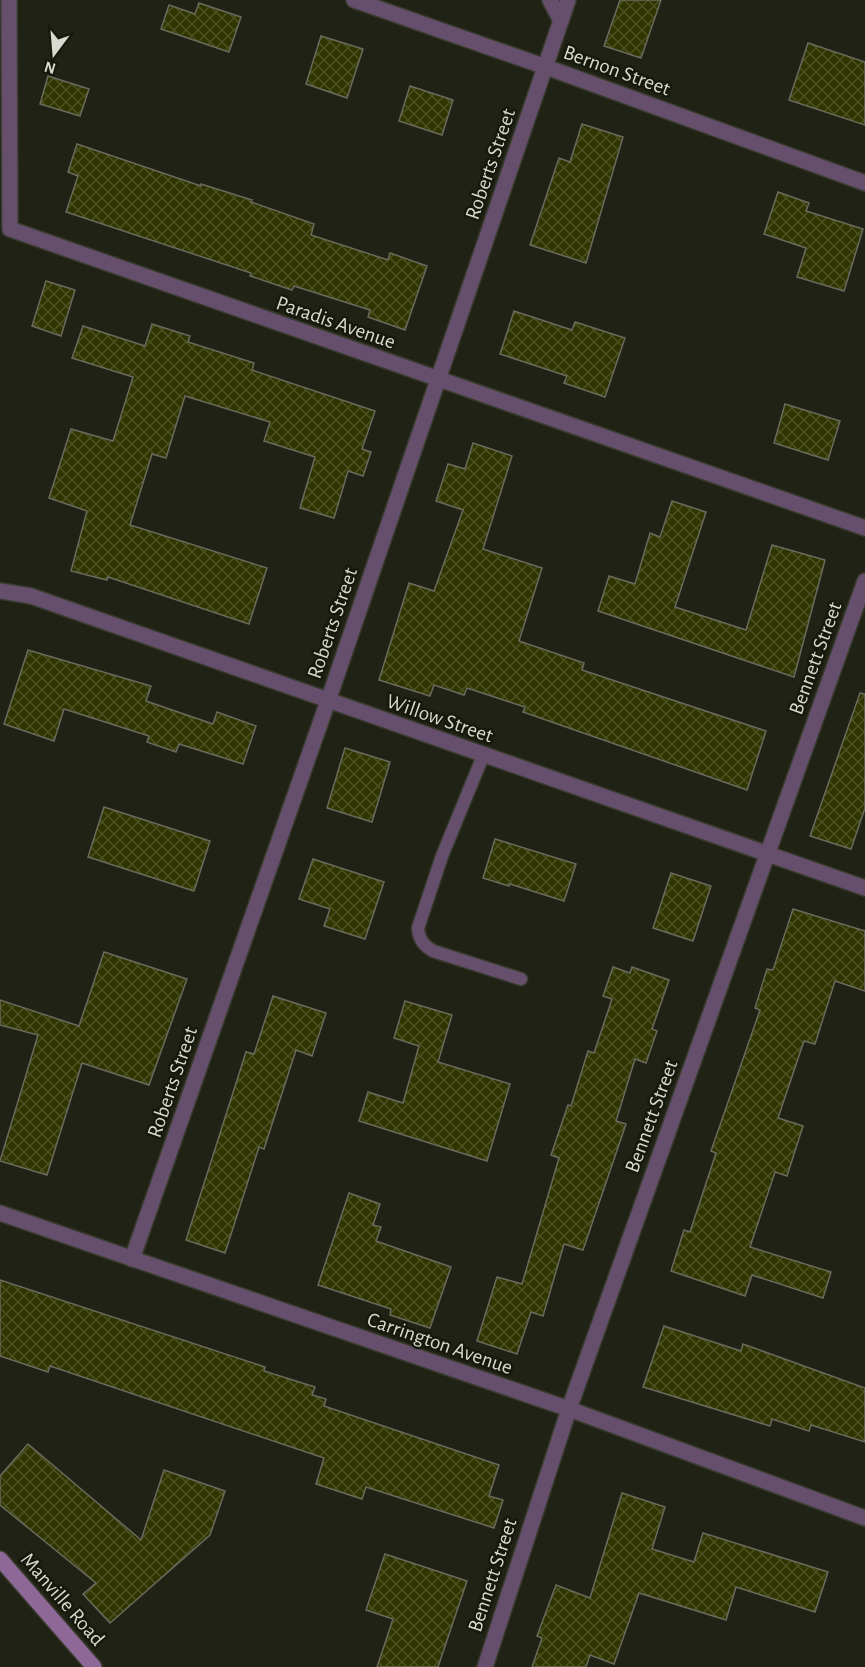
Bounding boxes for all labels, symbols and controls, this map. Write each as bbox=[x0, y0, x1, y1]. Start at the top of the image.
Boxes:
north arrow bbox=[24, 24, 84, 84]
street label: Bernon Street bbox=[561, 41, 673, 100]
text: N bbox=[43, 58, 58, 77]
street label: Roberts Street bbox=[462, 106, 519, 222]
street label: Paradis Avenue bbox=[274, 292, 398, 353]
street label: Roberts Street bbox=[304, 565, 361, 681]
street label: Bennett Street bbox=[785, 599, 846, 717]
street label: Willow Street bbox=[384, 690, 496, 747]
street label: Roberts Street bbox=[144, 1024, 201, 1140]
street label: Bennett Street bbox=[621, 1057, 682, 1175]
street label: Carrington Avenue bbox=[364, 1309, 515, 1378]
street label: Bennett Street bbox=[464, 1515, 521, 1635]
street label: Manville Road bbox=[17, 1549, 109, 1650]

